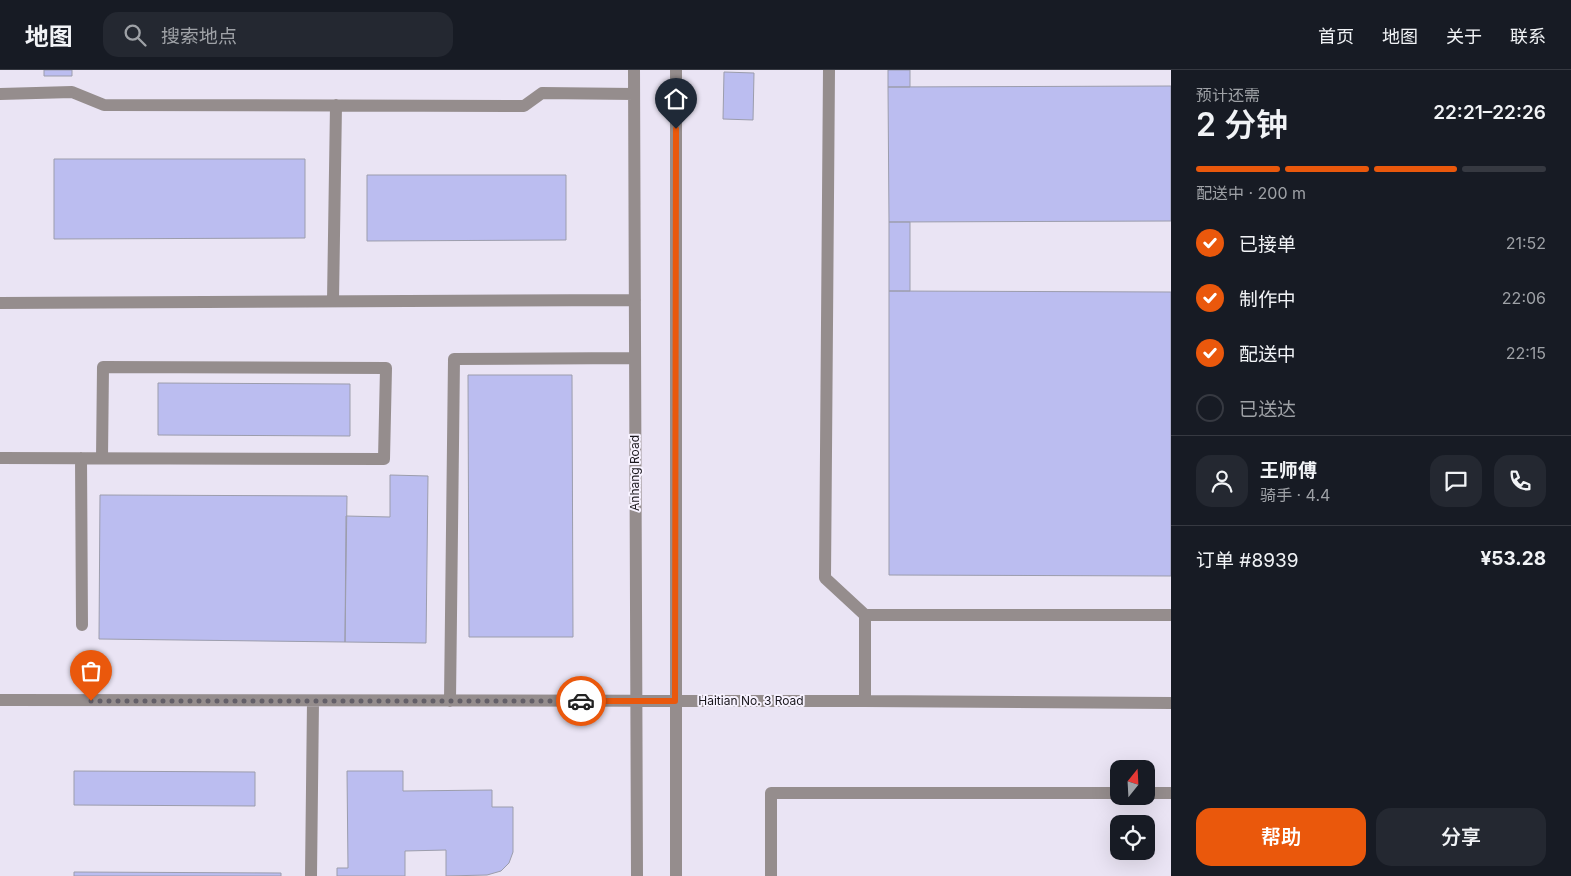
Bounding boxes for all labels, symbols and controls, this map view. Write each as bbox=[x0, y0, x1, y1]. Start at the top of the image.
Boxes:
search box bbox=[103, 12, 453, 57]
icon: search bbox=[121, 21, 149, 49]
text: 地图 bbox=[25, 22, 73, 51]
text: 搜索地点 bbox=[161, 25, 237, 48]
text: 首页 bbox=[1318, 26, 1354, 47]
text: 地图 bbox=[1382, 26, 1418, 47]
text: 关于 bbox=[1446, 26, 1482, 47]
text: 联系 bbox=[1510, 26, 1546, 47]
pin bbox=[655, 78, 697, 129]
icon: home bbox=[662, 85, 690, 113]
text: 预计还需 bbox=[1196, 85, 1260, 105]
text: 22:21–22:26 bbox=[1433, 101, 1546, 124]
text: 2 分钟 bbox=[1196, 105, 1288, 144]
text: 配送中 · 200 m bbox=[1196, 183, 1306, 203]
icon: check bbox=[1196, 229, 1224, 257]
text: 已接单 bbox=[1239, 233, 1296, 256]
text: 21:52 bbox=[1506, 233, 1546, 253]
icon: check bbox=[1196, 284, 1224, 312]
text: 制作中 bbox=[1239, 288, 1296, 311]
text: 22:06 bbox=[1502, 288, 1546, 308]
icon: check bbox=[1196, 339, 1224, 367]
text: 配送中 bbox=[1239, 343, 1296, 366]
text: 22:15 bbox=[1506, 343, 1546, 363]
text: 已送达 bbox=[1239, 398, 1296, 421]
street label: Anhang Road bbox=[627, 435, 642, 511]
button: person bbox=[1196, 455, 1248, 507]
button: chat bbox=[1430, 455, 1482, 507]
button: phone bbox=[1494, 455, 1546, 507]
text: 王师傅 bbox=[1260, 459, 1317, 482]
text: 骑手 · 4.4 bbox=[1260, 485, 1330, 505]
text: ¥53.28 bbox=[1480, 547, 1546, 570]
text: 订单 #8939 bbox=[1196, 549, 1298, 572]
pin bbox=[70, 650, 112, 701]
icon: bag bbox=[77, 657, 105, 685]
courier bbox=[556, 676, 606, 726]
icon: car bbox=[567, 687, 595, 715]
street label: Haitian No. 3 Road bbox=[698, 693, 804, 708]
north arrow bbox=[1110, 760, 1155, 805]
map controls bbox=[1110, 760, 1155, 860]
button: 帮助 bbox=[1196, 808, 1366, 866]
button: 分享 bbox=[1376, 808, 1546, 866]
button: locate bbox=[1110, 815, 1155, 860]

